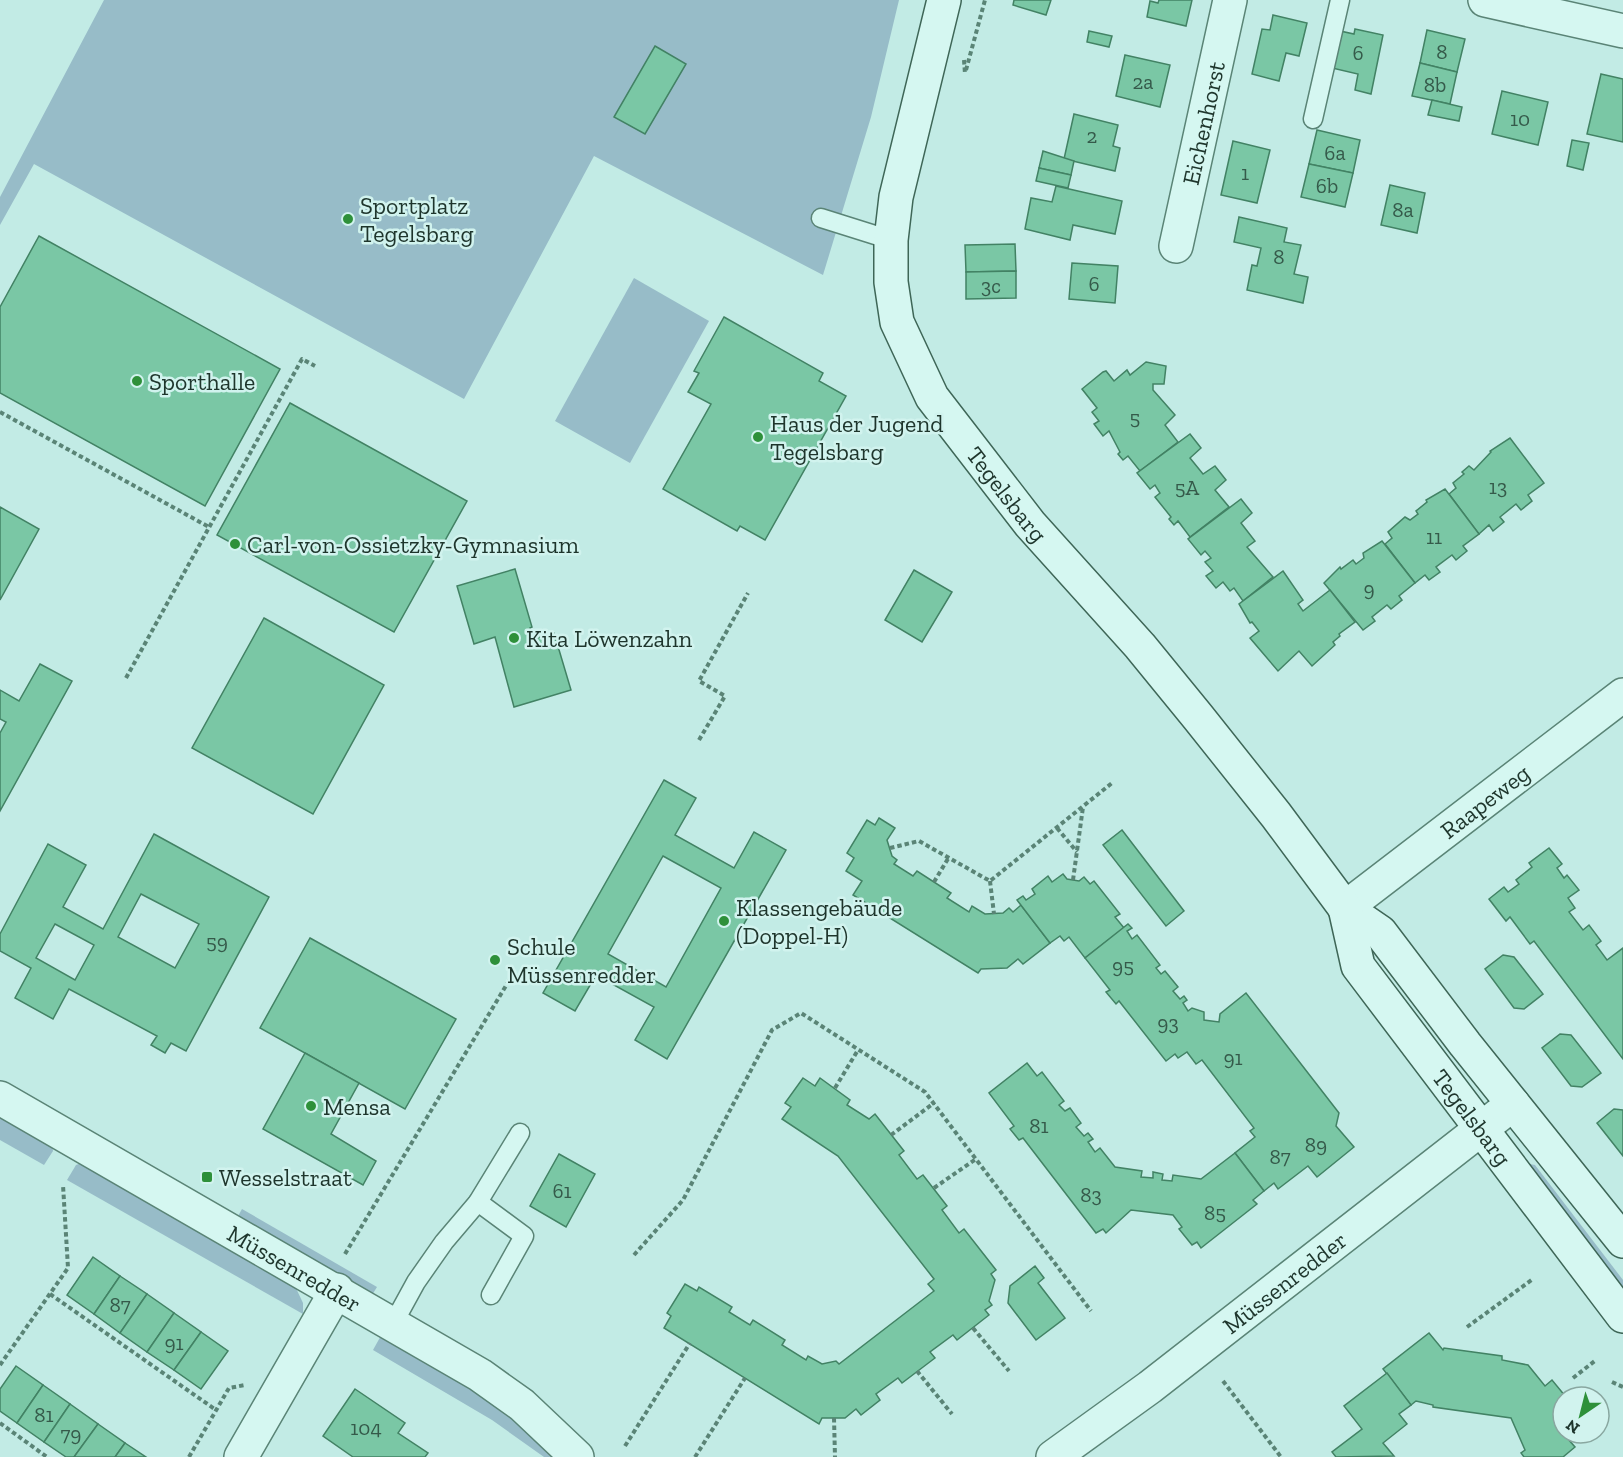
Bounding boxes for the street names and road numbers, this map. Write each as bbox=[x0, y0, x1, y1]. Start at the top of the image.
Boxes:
street label: Eichenhorst bbox=[1175, 58, 1231, 187]
street label: Tegelsbarg bbox=[961, 440, 1054, 548]
street label: Raapeweg bbox=[1434, 758, 1535, 844]
street label: Tegelsbarg bbox=[1427, 1063, 1518, 1171]
street label: Müssenredder bbox=[223, 1218, 366, 1318]
street label: Müssenredder bbox=[1217, 1225, 1352, 1340]

